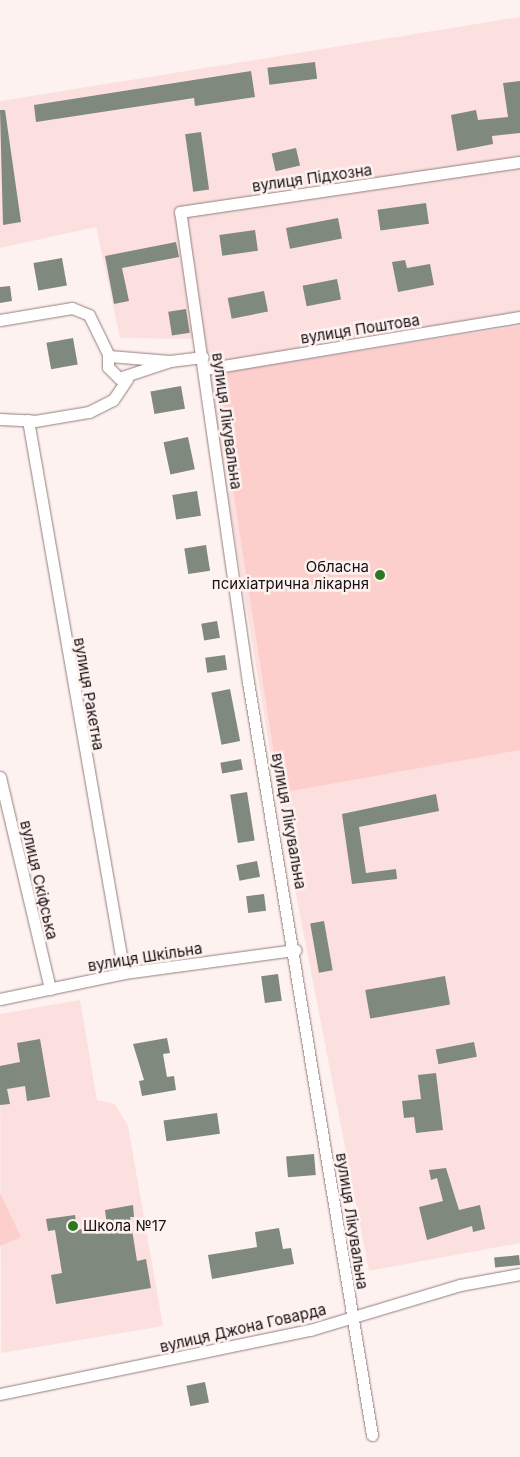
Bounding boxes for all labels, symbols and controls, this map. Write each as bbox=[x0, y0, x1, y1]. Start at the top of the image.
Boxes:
street label: вулиця Підхозна bbox=[251, 161, 373, 195]
street label: вулиця Поштова bbox=[299, 311, 421, 347]
street label: вулиця Лікувальна bbox=[208, 352, 246, 490]
place label: Обласна психіатрична лікарня bbox=[212, 557, 369, 592]
marker: Обласна психіатрична лікарня bbox=[373, 568, 387, 582]
street label: вулиця Ракетна bbox=[70, 636, 108, 752]
street label: вулиця Лікувальна bbox=[268, 752, 310, 890]
street label: вулиця Скіфська bbox=[17, 819, 61, 941]
street label: вулиця Шкільна bbox=[86, 939, 204, 975]
street label: вулиця Лікувальна bbox=[332, 1152, 372, 1290]
place label: Школа №17 bbox=[83, 1217, 166, 1235]
marker: Школа №17 bbox=[67, 1220, 79, 1232]
street label: вулиця Джона Говарда bbox=[158, 1300, 328, 1356]

